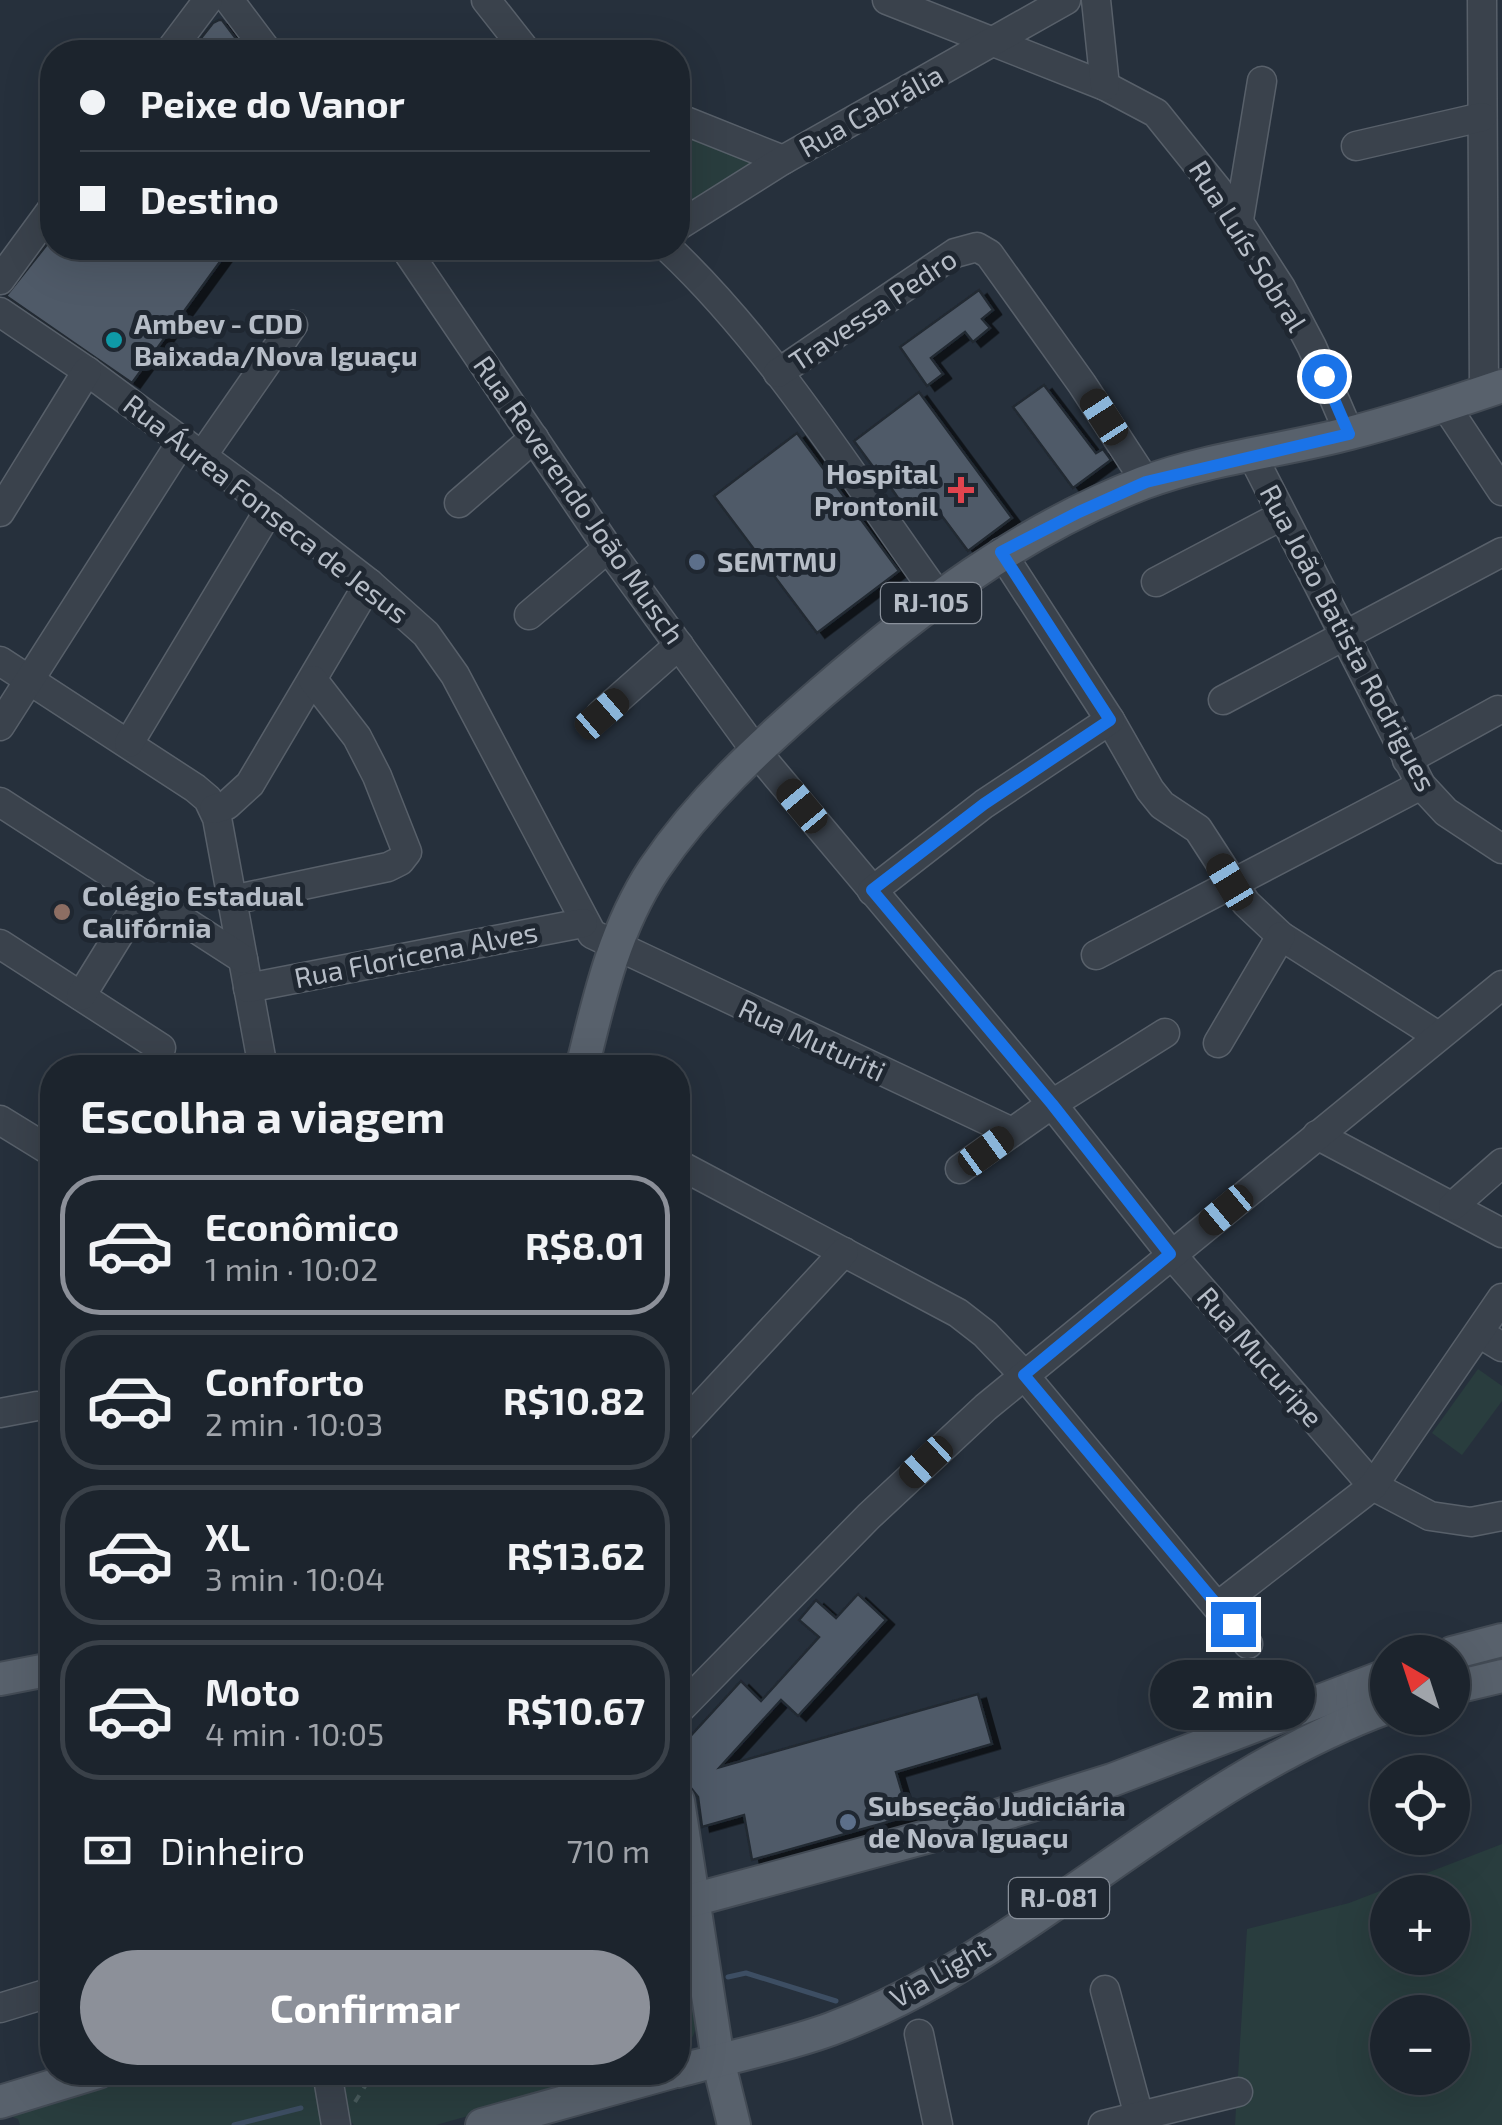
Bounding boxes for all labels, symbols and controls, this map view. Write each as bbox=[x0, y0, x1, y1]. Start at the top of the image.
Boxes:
street label: Rua Cabrália bbox=[793, 57, 948, 164]
text: Peixe do Vanor bbox=[140, 80, 405, 126]
street label: Rua Luís Sobral bbox=[1183, 154, 1315, 338]
text: Destino bbox=[140, 176, 279, 222]
street label: Travessa Pedro bbox=[782, 241, 962, 378]
place label: Ambev - CDD Baixada/Nova Iguaçu bbox=[134, 306, 418, 373]
marker: Ambev - CDD Baixada/Nova Iguaçu bbox=[103, 329, 125, 351]
street label: Rua Reverendo João Musch bbox=[467, 349, 692, 650]
route start bbox=[1302, 354, 1347, 399]
car bbox=[1075, 384, 1133, 450]
street label: Rua Áurea Fonseca de Jesus bbox=[117, 386, 416, 630]
place label: Hospital Prontonil bbox=[814, 456, 939, 522]
marker: Hospital Prontonil bbox=[948, 477, 974, 503]
street label: Rua João Batista Rodrigues bbox=[1254, 478, 1444, 797]
place label: SEMTMU bbox=[717, 544, 837, 578]
marker: SEMTMU bbox=[686, 551, 708, 573]
road number: RJ-105 bbox=[881, 583, 981, 623]
car bbox=[570, 683, 634, 745]
car bbox=[771, 773, 833, 839]
car bbox=[1202, 849, 1258, 915]
place label: Colégio Estadual Califórnia bbox=[82, 878, 304, 944]
marker: Colégio Estadual Califórnia bbox=[51, 901, 73, 923]
street label: Rua Floricena Alves bbox=[291, 914, 540, 994]
street label: Rua Muturiti bbox=[734, 990, 891, 1088]
text: Escolha a viagem bbox=[80, 1088, 445, 1142]
car bbox=[953, 1121, 1019, 1181]
car bbox=[1193, 1179, 1259, 1241]
icon: car bbox=[85, 1200, 175, 1290]
text: Econômico bbox=[205, 1203, 399, 1249]
text: R$8.01 bbox=[525, 1222, 645, 1268]
text: 1 min · 10:02 bbox=[205, 1249, 378, 1287]
street label: Rua Mucuripe bbox=[1191, 1279, 1331, 1433]
icon: car bbox=[85, 1355, 175, 1445]
text: Conforto bbox=[205, 1358, 364, 1404]
text: R$10.82 bbox=[503, 1377, 645, 1423]
text: 2 min · 10:03 bbox=[205, 1404, 383, 1442]
car bbox=[894, 1431, 958, 1493]
icon: car bbox=[85, 1510, 175, 1600]
text: XL bbox=[205, 1513, 250, 1559]
text: R$13.62 bbox=[507, 1532, 645, 1578]
text: 3 min · 10:04 bbox=[205, 1559, 385, 1597]
route end bbox=[1211, 1602, 1256, 1647]
north arrow bbox=[1370, 1635, 1470, 1735]
map controls bbox=[1370, 1635, 1470, 2095]
callout: 2 min bbox=[1150, 1659, 1316, 1729]
icon: car bbox=[85, 1665, 175, 1755]
text: Moto bbox=[205, 1668, 300, 1714]
text: 2 min bbox=[1192, 1676, 1273, 1714]
text: R$10.67 bbox=[506, 1687, 645, 1733]
text: 4 min · 10:05 bbox=[205, 1714, 384, 1752]
button: locate bbox=[1370, 1755, 1470, 1855]
place label: Subseção Judiciária de Nova Iguaçu bbox=[868, 1788, 1126, 1855]
marker: Subseção Judiciária de Nova Iguaçu bbox=[837, 1811, 859, 1833]
icon: cash bbox=[80, 1823, 135, 1878]
text: Dinheiro bbox=[160, 1827, 305, 1873]
text: 710 m bbox=[566, 1831, 650, 1869]
button: + bbox=[1370, 1875, 1470, 1975]
road number: RJ-081 bbox=[1009, 1878, 1109, 1918]
street label: Via Light bbox=[884, 1930, 995, 2014]
button: Confirmar bbox=[80, 1950, 650, 2065]
button: − bbox=[1370, 1995, 1470, 2095]

